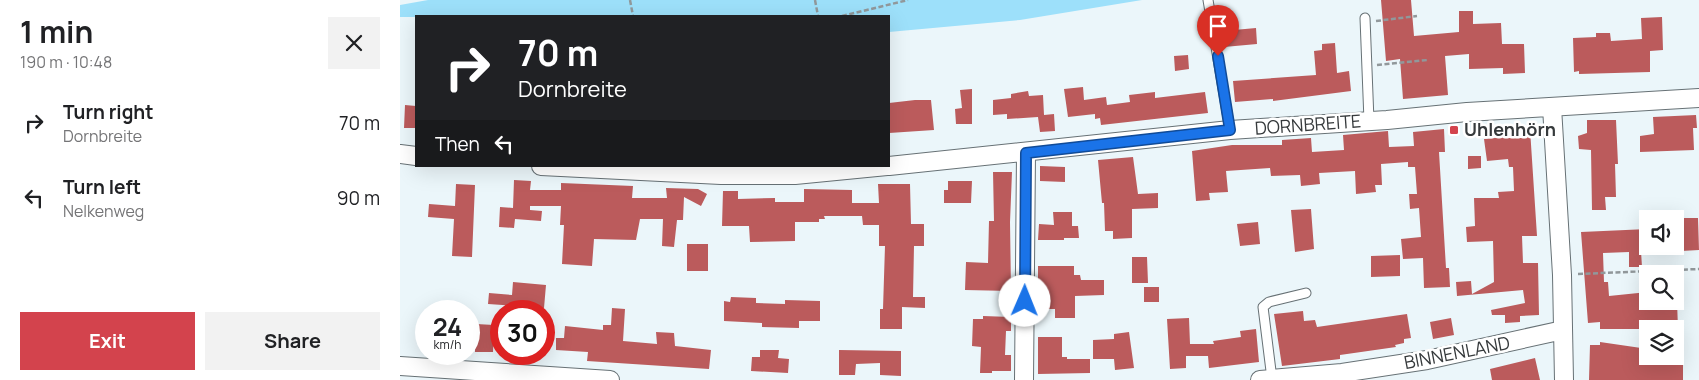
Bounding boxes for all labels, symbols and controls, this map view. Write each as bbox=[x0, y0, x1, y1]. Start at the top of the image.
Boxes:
pin bbox=[1197, 5, 1239, 56]
text: 1 min bbox=[20, 11, 93, 52]
icon: arrive bbox=[1204, 12, 1232, 40]
button: close bbox=[328, 17, 380, 69]
text: 70 m bbox=[518, 29, 598, 77]
icon: right bbox=[435, 35, 500, 100]
text: 190 m · 10:48 bbox=[20, 51, 112, 73]
text: Dornbreite bbox=[518, 74, 627, 104]
text: Turn right bbox=[63, 99, 153, 125]
street label: DORNBREITE bbox=[1254, 108, 1362, 140]
icon: right bbox=[20, 109, 48, 137]
text: 70 m bbox=[339, 110, 380, 136]
place label: Uhlenhörn bbox=[1464, 117, 1556, 141]
marker: Uhlenhörn bbox=[1448, 124, 1460, 136]
text: Dornbreite bbox=[63, 125, 142, 147]
icon: left bbox=[490, 130, 518, 158]
text: Then bbox=[435, 131, 480, 157]
text: Turn left bbox=[63, 174, 141, 200]
icon: left bbox=[20, 184, 48, 212]
text: 90 m bbox=[337, 185, 380, 211]
text: Nelkenweg bbox=[63, 200, 144, 222]
map controls bbox=[1639, 210, 1684, 365]
button: sound bbox=[1639, 210, 1684, 255]
button: search bbox=[1639, 265, 1684, 310]
position arrow bbox=[998, 274, 1050, 326]
speed limit sign: 30 bbox=[490, 300, 555, 365]
text: 24 bbox=[433, 309, 462, 344]
button: Exit bbox=[20, 312, 195, 370]
button: Share bbox=[205, 312, 380, 370]
button: layers bbox=[1639, 320, 1684, 365]
street label: BINNENLAND bbox=[1402, 330, 1512, 374]
text: km/h bbox=[434, 336, 461, 353]

